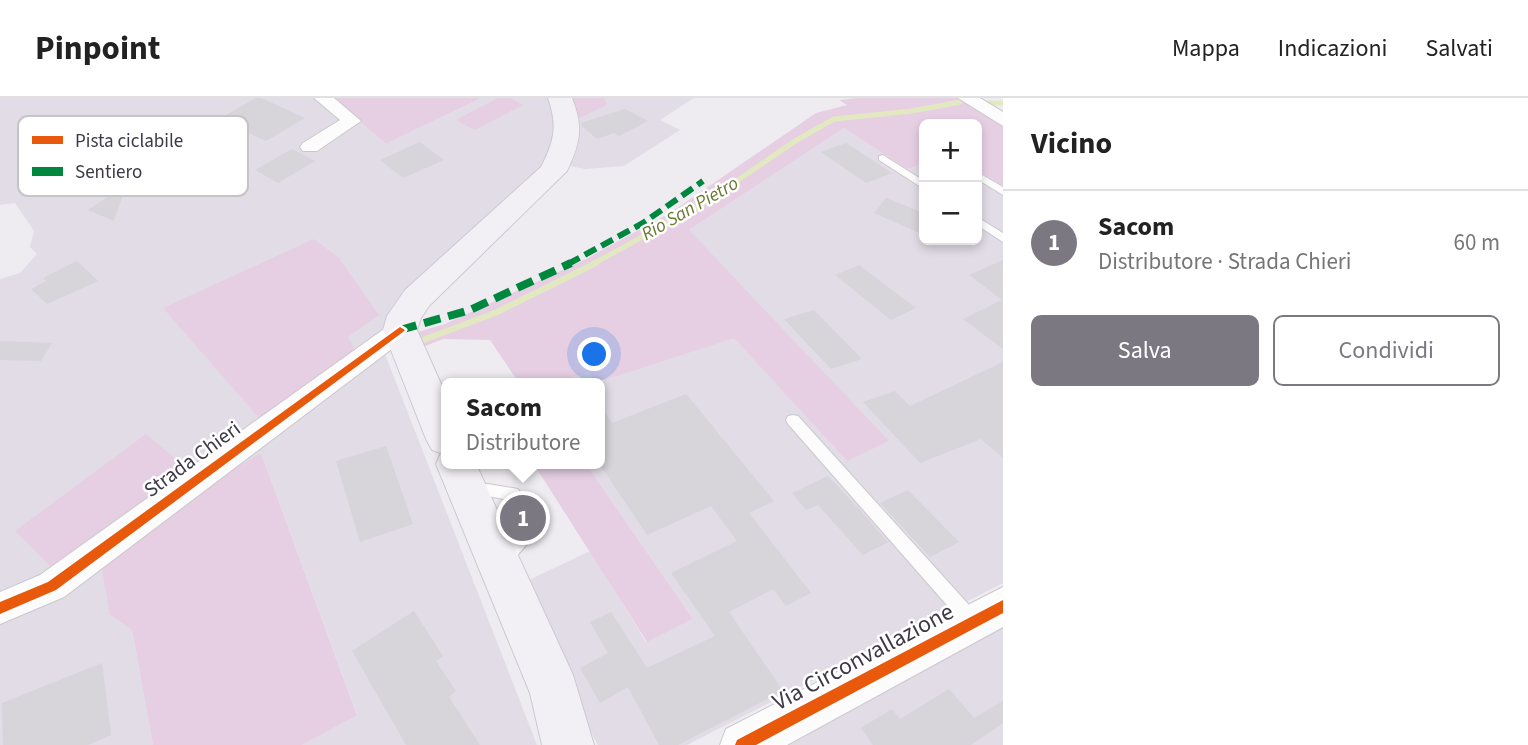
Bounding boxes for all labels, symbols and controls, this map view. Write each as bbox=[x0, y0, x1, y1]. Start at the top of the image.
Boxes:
text: Pinpoint bbox=[35, 25, 161, 72]
text: Mappa bbox=[1172, 31, 1240, 66]
text: Indicazioni bbox=[1278, 31, 1387, 66]
text: Salvati bbox=[1425, 31, 1493, 66]
legend bbox=[18, 116, 248, 196]
map controls bbox=[919, 119, 982, 245]
button: + bbox=[919, 119, 982, 182]
text: Vicino bbox=[1031, 122, 1112, 165]
text: Pista ciclabile bbox=[75, 128, 183, 155]
text: Sentiero bbox=[75, 159, 142, 186]
water label: Rio San Pietro bbox=[636, 170, 744, 248]
button: − bbox=[919, 182, 982, 245]
text: Sacom bbox=[1098, 208, 1174, 245]
text: 1 bbox=[1048, 226, 1060, 259]
text: 60 m bbox=[1453, 226, 1500, 259]
text: Distributore · Strada Chieri bbox=[1098, 245, 1351, 278]
button: Salva bbox=[1031, 315, 1259, 386]
button: Condividi bbox=[1273, 315, 1500, 386]
your location bbox=[577, 337, 611, 371]
popup bbox=[441, 378, 605, 469]
text: Sacom bbox=[466, 389, 542, 426]
street label: Strada Chieri bbox=[137, 414, 247, 504]
text: Distributore bbox=[466, 426, 580, 459]
pin: 1 bbox=[500, 492, 546, 544]
street label: Via Circonvallazione bbox=[766, 594, 960, 720]

